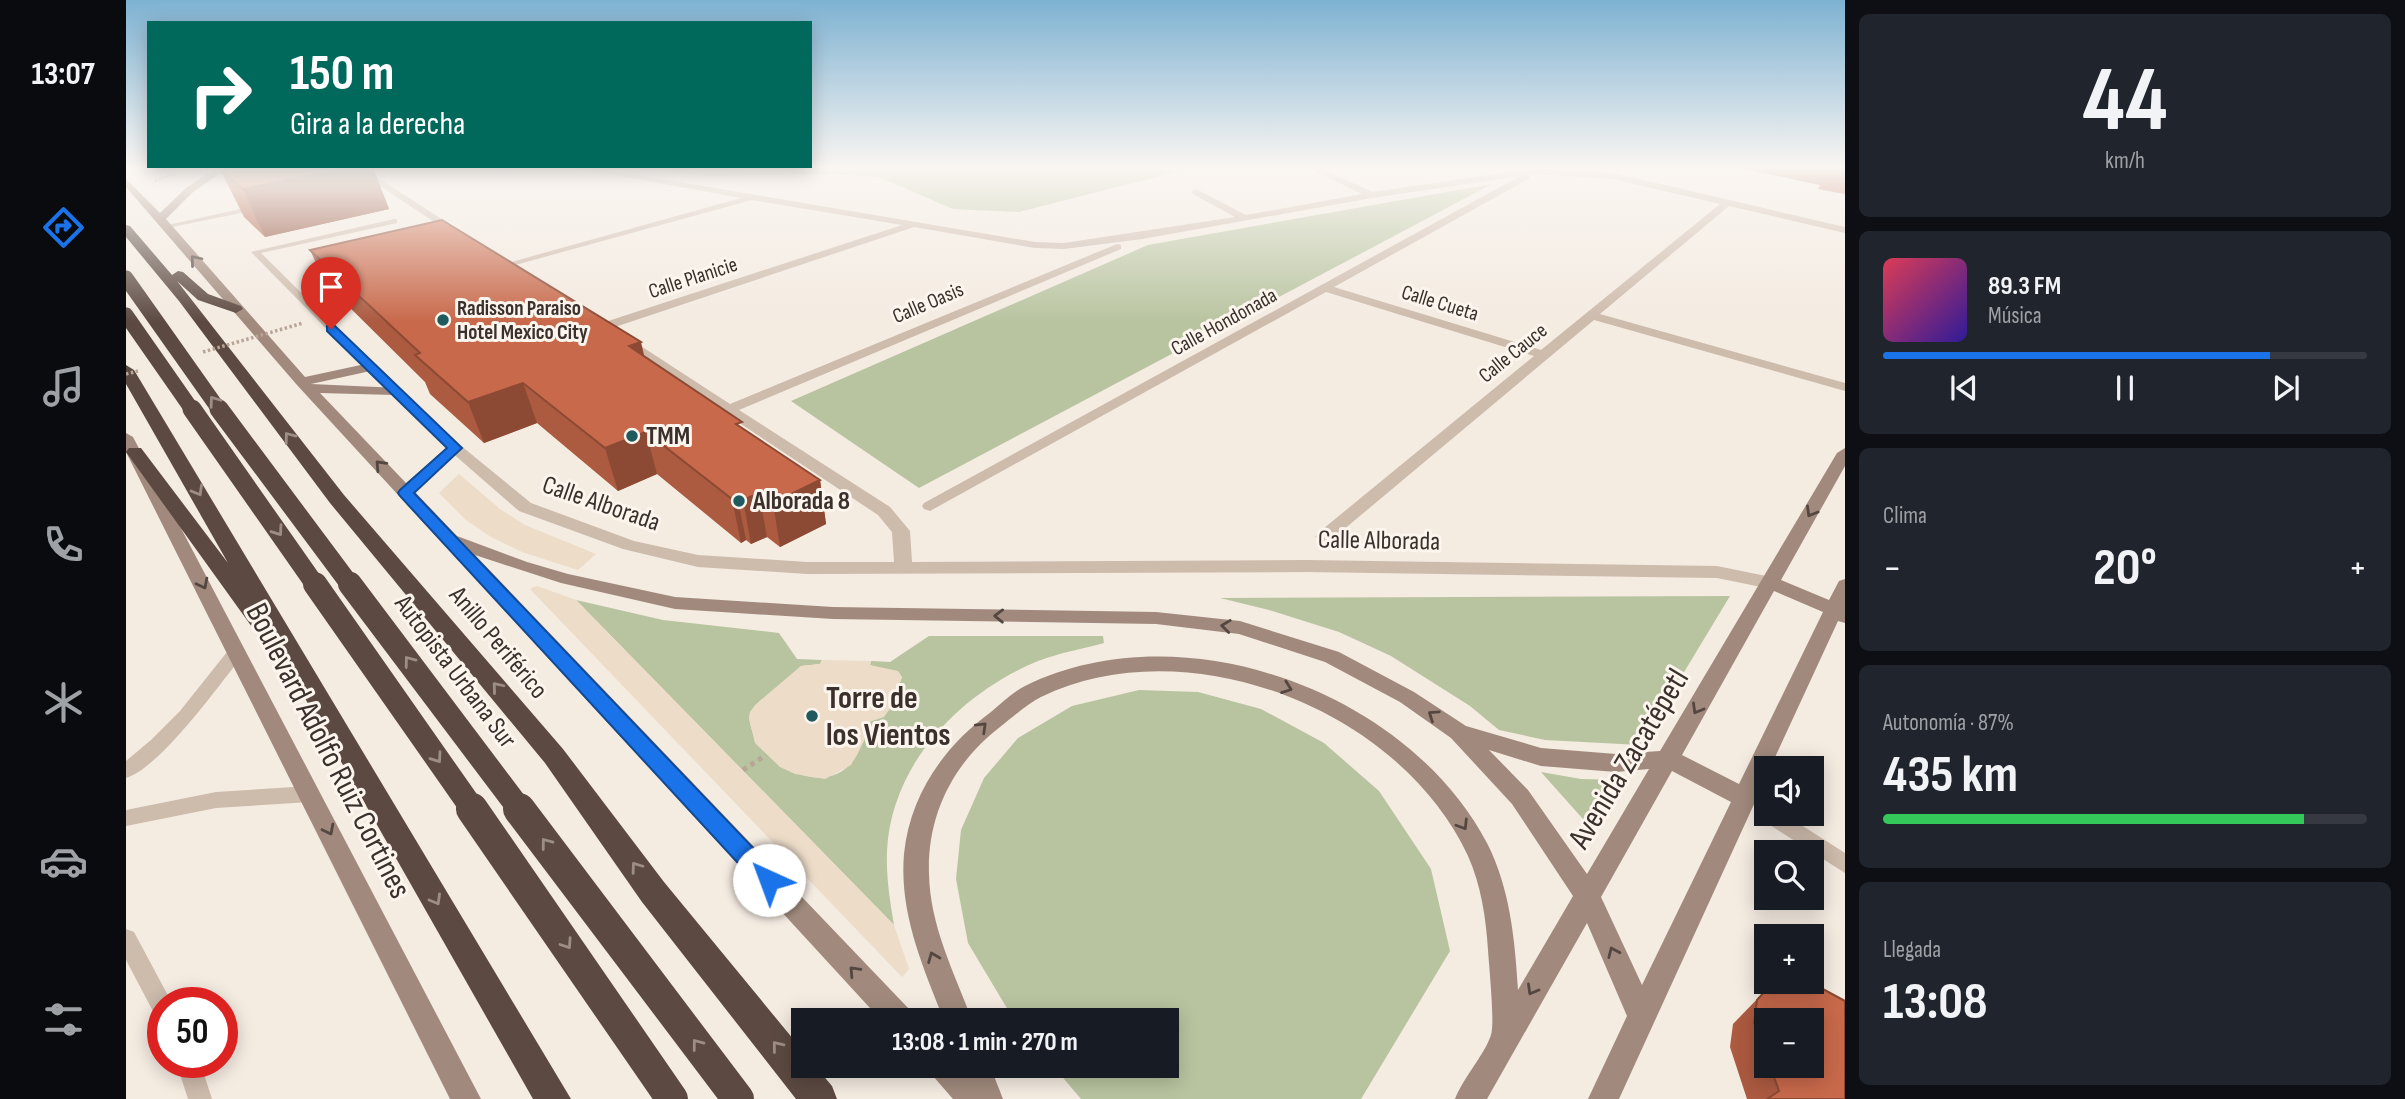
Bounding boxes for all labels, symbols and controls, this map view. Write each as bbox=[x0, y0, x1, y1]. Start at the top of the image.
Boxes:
text: 150 m bbox=[290, 45, 394, 104]
text: 44 bbox=[2083, 47, 2168, 156]
icon: right bbox=[175, 49, 266, 140]
text: 13:07 bbox=[31, 55, 95, 94]
text: Gira a la derecha bbox=[290, 105, 465, 144]
text: km/h bbox=[2105, 147, 2145, 175]
icon: directions bbox=[39, 203, 88, 252]
street label: Calle Planicie bbox=[645, 252, 741, 304]
one-way arrow bbox=[191, 255, 203, 268]
pin bbox=[301, 257, 361, 329]
icon: arrive bbox=[312, 268, 350, 306]
text: 89.3 FM bbox=[1988, 271, 2061, 302]
street label: Calle Oasis bbox=[889, 277, 967, 329]
street label: Calle Cueta bbox=[1398, 279, 1482, 327]
street label: Calle Hondonada bbox=[1167, 283, 1281, 361]
place label: Radisson Paraiso Hotel Mexico City bbox=[457, 296, 588, 345]
text: Música bbox=[1988, 302, 2042, 330]
marker: Radisson Paraiso Hotel Mexico City bbox=[435, 312, 451, 328]
street label: Calle Cauce bbox=[1474, 318, 1552, 388]
icon: music bbox=[39, 362, 88, 411]
icon: previous bbox=[1945, 369, 1983, 407]
icon: pause bbox=[2106, 369, 2144, 407]
icon: next bbox=[2267, 369, 2305, 407]
one-way arrow bbox=[210, 396, 222, 409]
place label: TMM bbox=[646, 421, 690, 452]
marker: TMM bbox=[624, 428, 640, 444]
one-way arrow bbox=[285, 432, 298, 445]
one-way arrow bbox=[375, 460, 388, 473]
street label: Calle Alborada bbox=[538, 469, 664, 539]
one-way arrow bbox=[190, 484, 203, 497]
place label: Alborada 8 bbox=[752, 486, 850, 517]
marker: Alborada 8 bbox=[731, 493, 747, 509]
text: Clima bbox=[1883, 502, 1927, 530]
one-way arrow bbox=[1806, 505, 1819, 518]
icon: phone bbox=[39, 520, 88, 569]
one-way arrow bbox=[270, 523, 282, 536]
street label: Calle Alborada bbox=[1318, 524, 1440, 558]
text: 20° bbox=[2093, 537, 2157, 600]
text: − bbox=[1883, 546, 1902, 591]
text: + bbox=[2348, 546, 2367, 591]
one-way arrow bbox=[194, 577, 208, 589]
street label: Anillo Periférico bbox=[442, 580, 554, 705]
street label: Autopista Urbana Sur bbox=[387, 589, 523, 755]
street label: Boulevard Adolfo Ruiz Cortines bbox=[237, 597, 419, 905]
one-way arrow bbox=[993, 608, 1004, 624]
one-way arrow bbox=[1220, 618, 1232, 633]
one-way arrow bbox=[405, 656, 418, 669]
street label: Avenida Zacatépetl bbox=[1560, 662, 1698, 857]
icon: climate bbox=[39, 678, 88, 727]
place label: Torre de los Vientos bbox=[826, 679, 951, 755]
one-way arrow bbox=[1281, 680, 1293, 694]
one-way arrow bbox=[493, 683, 505, 696]
one-way arrow bbox=[1693, 702, 1706, 715]
marker: Torre de los Vientos bbox=[804, 708, 820, 724]
text: Autonomía · 87% bbox=[1883, 709, 2014, 737]
one-way arrow bbox=[1428, 710, 1441, 723]
one-way arrow bbox=[974, 723, 987, 735]
text: 435 km bbox=[1883, 744, 2018, 807]
one-way arrow bbox=[429, 750, 441, 763]
map controls bbox=[1754, 756, 1824, 1078]
button: sound bbox=[1754, 756, 1824, 826]
one-way arrow bbox=[1455, 818, 1468, 831]
one-way arrow bbox=[320, 823, 334, 835]
icon: car bbox=[39, 837, 88, 886]
one-way arrow bbox=[542, 838, 554, 851]
button: search bbox=[1754, 840, 1824, 910]
position arrow bbox=[732, 843, 806, 917]
one-way arrow bbox=[632, 862, 644, 875]
one-way arrow bbox=[428, 892, 441, 905]
button: + bbox=[1754, 924, 1824, 994]
text: Llegada bbox=[1883, 936, 1941, 964]
one-way arrow bbox=[559, 937, 572, 950]
one-way arrow bbox=[1607, 946, 1621, 959]
one-way arrow bbox=[928, 951, 942, 963]
one-way arrow bbox=[849, 966, 862, 979]
text: 13:08 bbox=[1883, 971, 1988, 1034]
one-way arrow bbox=[1528, 982, 1541, 995]
speed limit sign: 50 bbox=[147, 987, 238, 1078]
icon: filters bbox=[39, 995, 88, 1044]
button: − bbox=[1754, 1008, 1824, 1078]
text: 13:08 · 1 min · 270 m bbox=[892, 1027, 1078, 1058]
one-way arrow bbox=[693, 1040, 706, 1052]
one-way arrow bbox=[772, 1041, 785, 1053]

